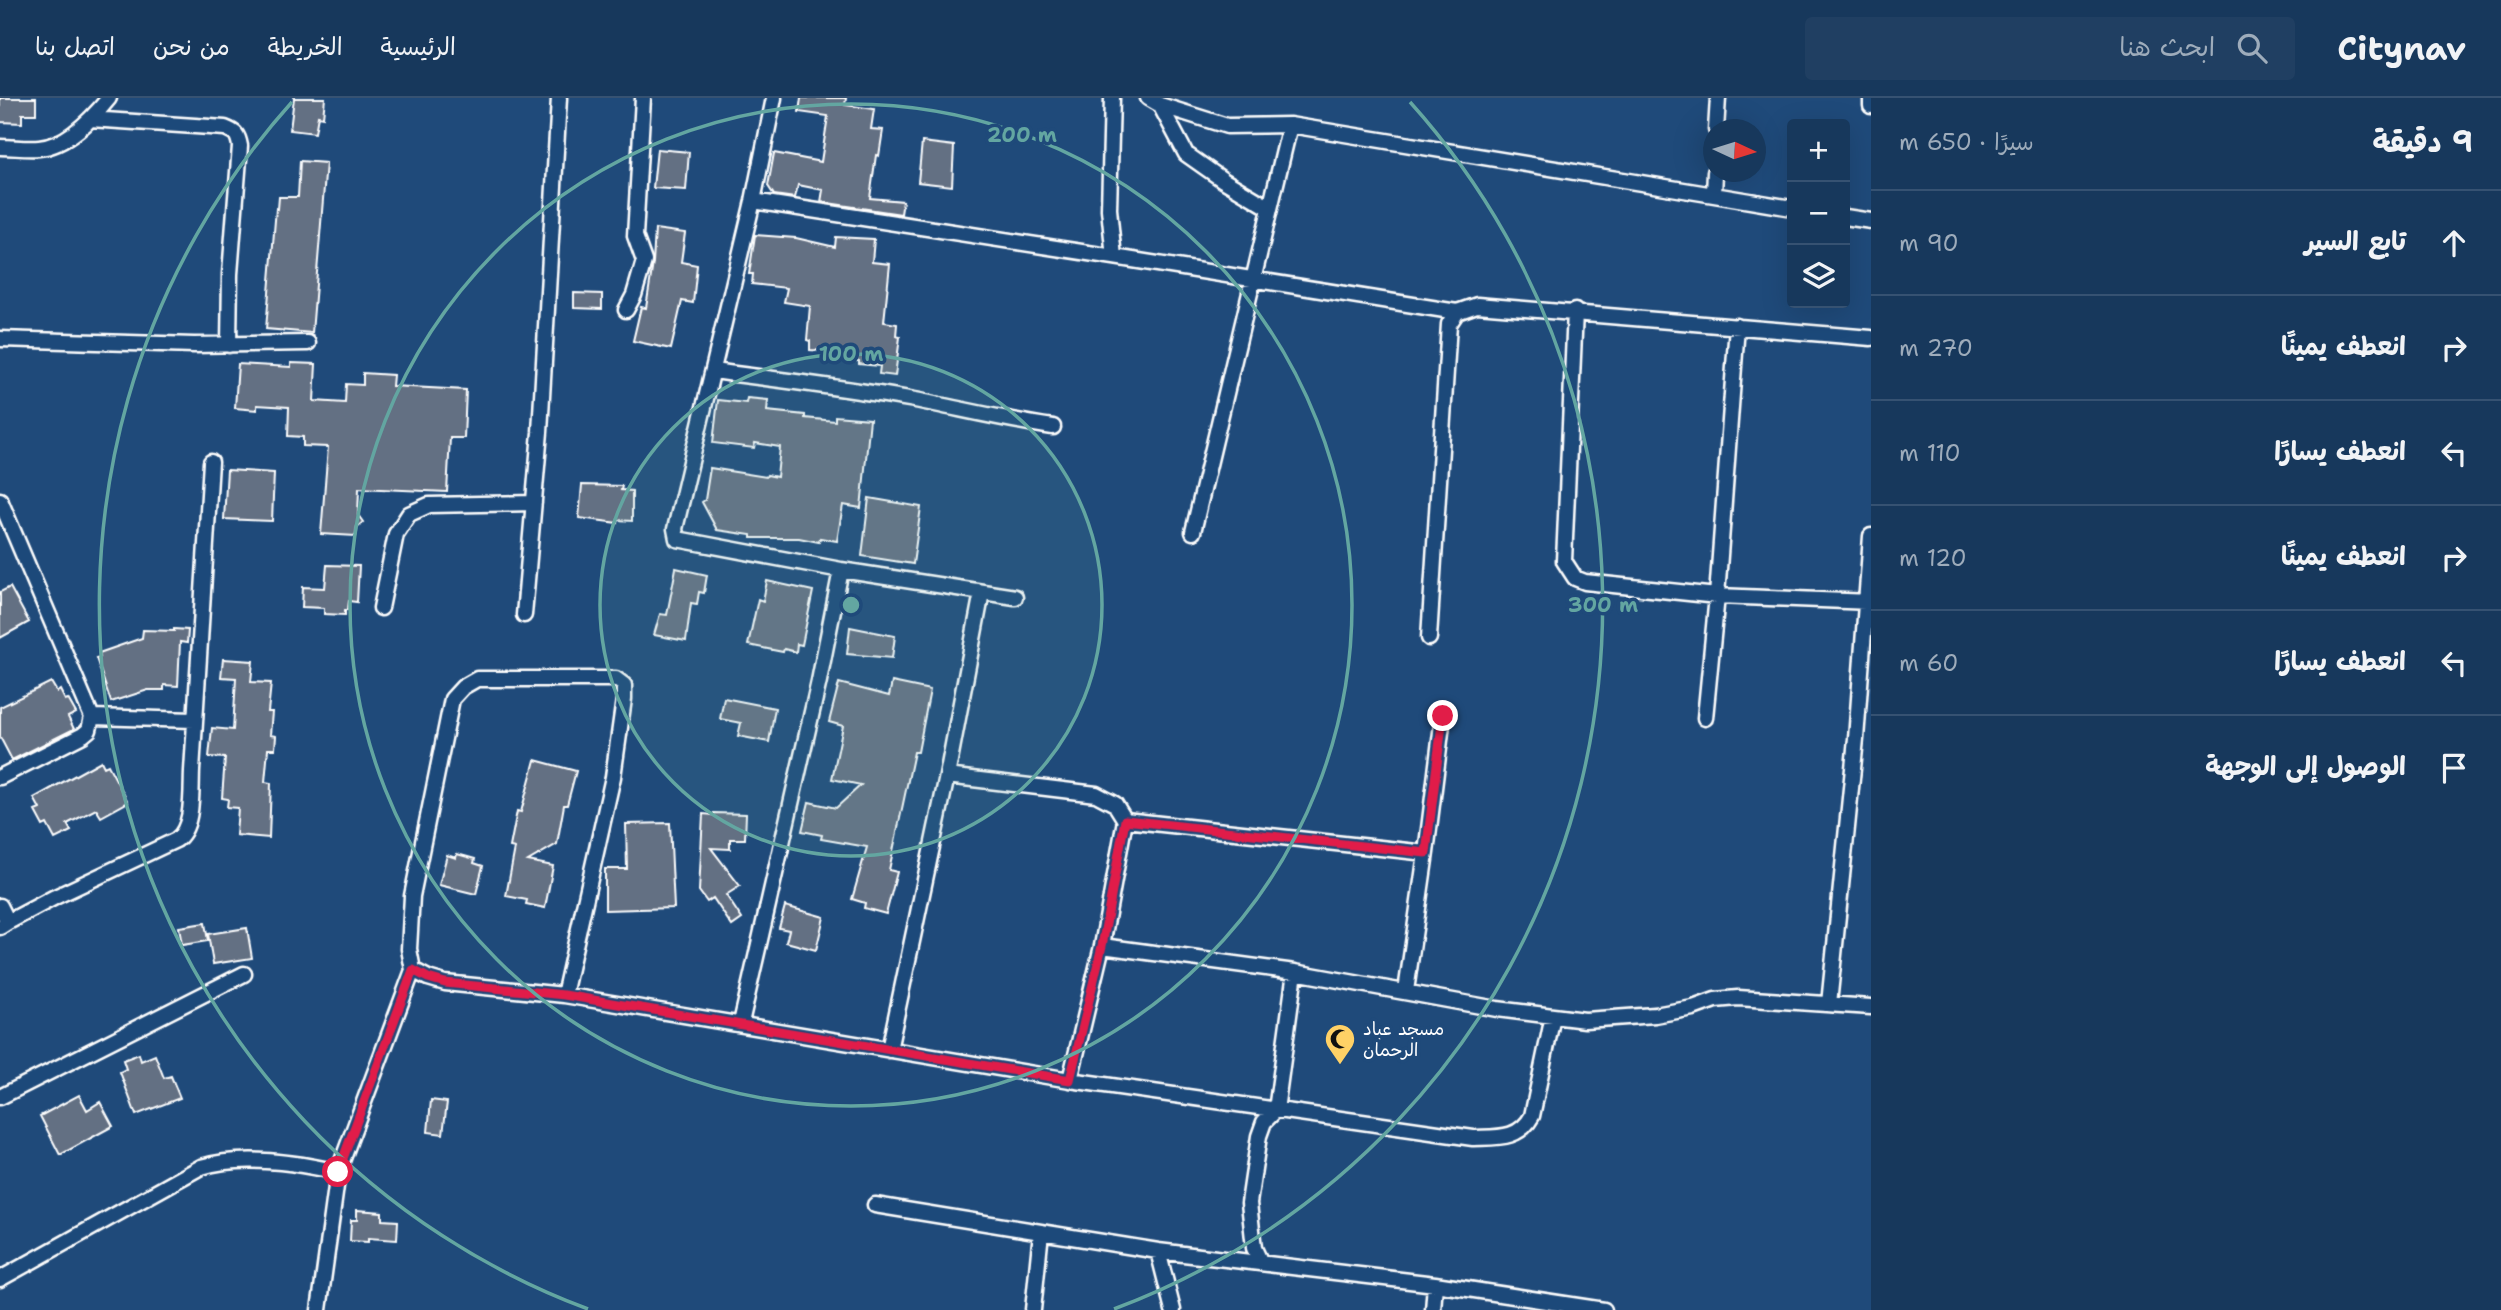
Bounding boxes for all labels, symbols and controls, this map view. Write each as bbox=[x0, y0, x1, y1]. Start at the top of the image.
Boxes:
search box bbox=[1805, 17, 2295, 80]
text: Citynav bbox=[2337, 26, 2466, 71]
text: ابحث هنا bbox=[2119, 29, 2215, 64]
icon: search bbox=[2233, 29, 2271, 67]
text: اتصل بنا bbox=[35, 31, 115, 63]
text: من نحن bbox=[153, 31, 230, 63]
text: الخريطة bbox=[268, 31, 343, 63]
text: الرئيسية bbox=[381, 31, 456, 63]
north arrow bbox=[1703, 119, 1766, 182]
map controls bbox=[1787, 119, 1850, 308]
button: + bbox=[1787, 119, 1850, 182]
text: 200 m bbox=[987, 121, 1057, 149]
text: 9 دقيقة bbox=[2372, 121, 2473, 162]
text: سيرًا · 650 m bbox=[1899, 127, 2034, 157]
button: − bbox=[1787, 182, 1850, 245]
text: تابع السير bbox=[2304, 223, 2406, 258]
icon: ahead bbox=[2435, 224, 2473, 262]
text: 90 m bbox=[1899, 228, 1959, 258]
button: layers bbox=[1787, 245, 1850, 308]
text: انعطف يمينًا bbox=[2281, 328, 2406, 363]
icon: right bbox=[2435, 329, 2473, 367]
text: 270 m bbox=[1899, 333, 1973, 363]
text: 100 m bbox=[819, 340, 883, 368]
text: انعطف يسارًا bbox=[2274, 433, 2406, 468]
icon: left bbox=[2435, 434, 2473, 472]
text: 110 m bbox=[1899, 438, 1961, 468]
text: انعطف يمينًا bbox=[2281, 538, 2406, 573]
icon: right bbox=[2435, 539, 2473, 577]
text: 120 m bbox=[1899, 543, 1967, 573]
text: 300 m bbox=[1568, 591, 1638, 619]
centre of rings bbox=[839, 593, 863, 617]
text: انعطف يسارًا bbox=[2274, 643, 2406, 678]
icon: left bbox=[2435, 644, 2473, 682]
text: 60 m bbox=[1899, 648, 1958, 678]
route end bbox=[1427, 700, 1458, 731]
text: الوصول إلى الوجهة bbox=[2205, 748, 2406, 783]
icon: arrive bbox=[2435, 749, 2473, 787]
place label: مسجد عباد الرحمان bbox=[1363, 1017, 1444, 1062]
mosque icon: مسجد عباد الرحمان bbox=[1323, 1022, 1357, 1066]
route start bbox=[322, 1156, 353, 1187]

